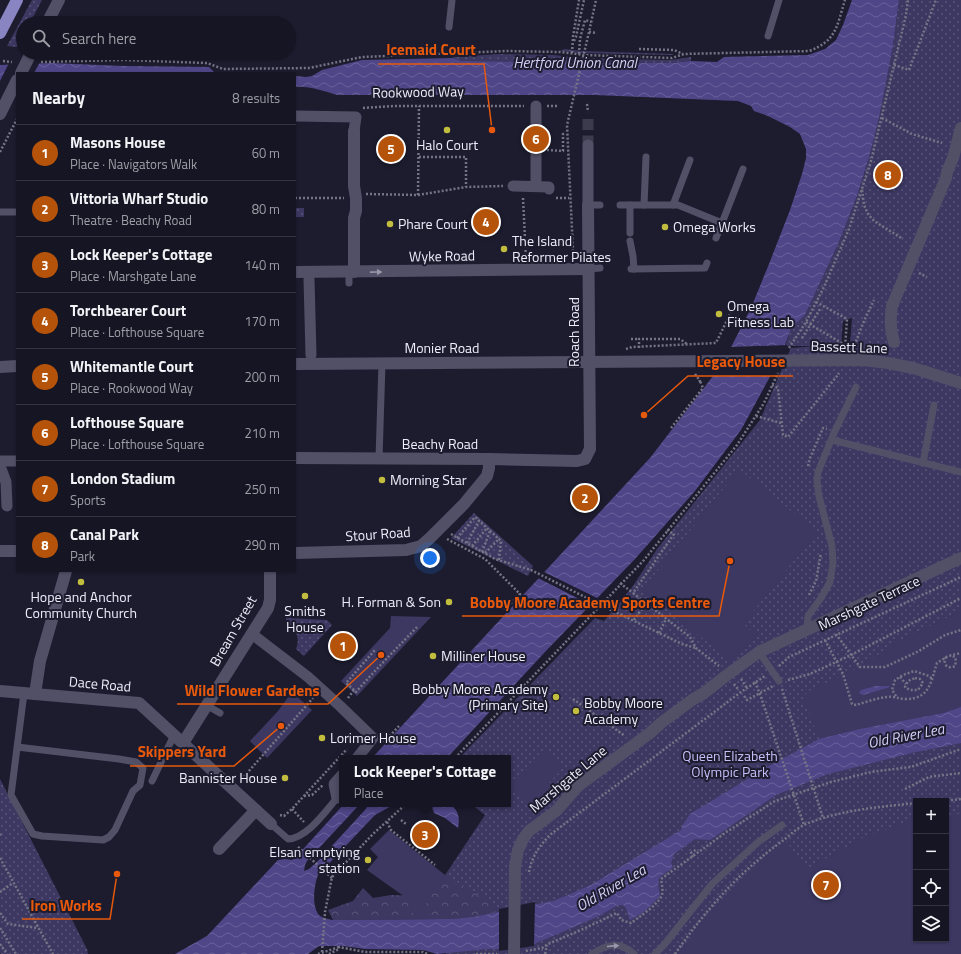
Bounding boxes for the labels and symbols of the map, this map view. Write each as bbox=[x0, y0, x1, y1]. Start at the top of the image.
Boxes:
callout: Icemaid Court bbox=[378, 37, 484, 64]
text: Icemaid Court bbox=[386, 38, 476, 61]
water label: Hertford Union Canal bbox=[513, 51, 639, 74]
street label: Rookwood Way bbox=[372, 80, 464, 103]
pin: 6 bbox=[523, 124, 549, 154]
marker: Halo Court bbox=[442, 125, 452, 135]
pin: 5 bbox=[378, 134, 404, 164]
place label: Halo Court bbox=[416, 134, 478, 155]
pin: 8 bbox=[875, 160, 901, 190]
pin: 4 bbox=[473, 207, 499, 237]
place label: Phare Court bbox=[398, 213, 468, 234]
place label: Omega Works bbox=[673, 216, 756, 237]
marker: Phare Court bbox=[385, 219, 395, 229]
marker: Omega Works bbox=[660, 222, 670, 232]
place label: The Island Reformer Pilates bbox=[512, 230, 611, 267]
street label: Wyke Road bbox=[409, 244, 475, 267]
marker: The Island Reformer Pilates bbox=[499, 244, 509, 254]
one-way arrow bbox=[370, 269, 383, 275]
place label: Omega Fitness Lab bbox=[727, 295, 794, 332]
street label: Roach Road bbox=[563, 297, 584, 367]
marker: Omega Fitness Lab bbox=[714, 309, 724, 319]
street label: Bassett Lane bbox=[810, 335, 888, 358]
street label: Monier Road bbox=[405, 337, 479, 358]
callout: Legacy House bbox=[688, 349, 793, 376]
text: Legacy House bbox=[697, 350, 786, 373]
street label: Beachy Road bbox=[402, 433, 478, 454]
place label: Morning Star bbox=[390, 469, 467, 490]
marker: Morning Star bbox=[377, 475, 387, 485]
pin: 2 bbox=[572, 483, 598, 513]
street label: Stour Road bbox=[345, 521, 411, 546]
your location bbox=[420, 548, 440, 568]
street label: Marshgate Terrace bbox=[815, 570, 923, 635]
marker: Hope and Anchor Community Church bbox=[76, 577, 86, 587]
place label: Hope and Anchor Community Church bbox=[25, 586, 137, 623]
callout: Bobby Moore Academy Sports Centre bbox=[462, 589, 719, 616]
marker: Smiths House bbox=[300, 591, 310, 601]
place label: H. Forman & Son bbox=[342, 591, 441, 612]
text: Bobby Moore Academy Sports Centre bbox=[470, 591, 710, 614]
street label: Bream Street bbox=[204, 592, 261, 670]
marker: H. Forman & Son bbox=[444, 597, 454, 607]
place label: Smiths House bbox=[284, 600, 326, 637]
pin: 1 bbox=[330, 631, 356, 661]
place label: Milliner House bbox=[441, 645, 526, 666]
marker: Milliner House bbox=[428, 651, 438, 661]
street label: Dace Road bbox=[68, 670, 132, 697]
callout: Wild Flower Gardens bbox=[177, 677, 328, 704]
place label: Bobby Moore Academy (Primary Site) bbox=[412, 678, 548, 715]
text: Wild Flower Gardens bbox=[184, 679, 320, 702]
marker: Bobby Moore Academy (Primary Site) bbox=[551, 692, 561, 702]
place label: Bobby Moore Academy bbox=[584, 692, 663, 729]
marker: Bobby Moore Academy bbox=[571, 706, 581, 716]
water label: Old River Lea bbox=[866, 717, 948, 754]
place label: Lorimer House bbox=[330, 727, 416, 748]
marker: Lorimer House bbox=[317, 733, 327, 743]
callout: Skippers Yard bbox=[130, 739, 234, 766]
text: Skippers Yard bbox=[138, 740, 226, 763]
street label: Marshgate Lane bbox=[524, 740, 611, 817]
park label: Queen Elizabeth Olympic Park bbox=[682, 745, 778, 782]
place label: Bannister House bbox=[179, 767, 277, 788]
marker: Bannister House bbox=[280, 773, 290, 783]
pin: 3 bbox=[412, 820, 438, 850]
place label: Elsan emptying station bbox=[269, 841, 360, 878]
marker: Elsan emptying station bbox=[363, 855, 373, 865]
water label: Old River Lea bbox=[572, 858, 651, 917]
pin: 7 bbox=[813, 870, 839, 900]
callout: Iron Works bbox=[22, 892, 110, 919]
text: Iron Works bbox=[30, 894, 102, 917]
one-way arrow bbox=[607, 943, 620, 950]

